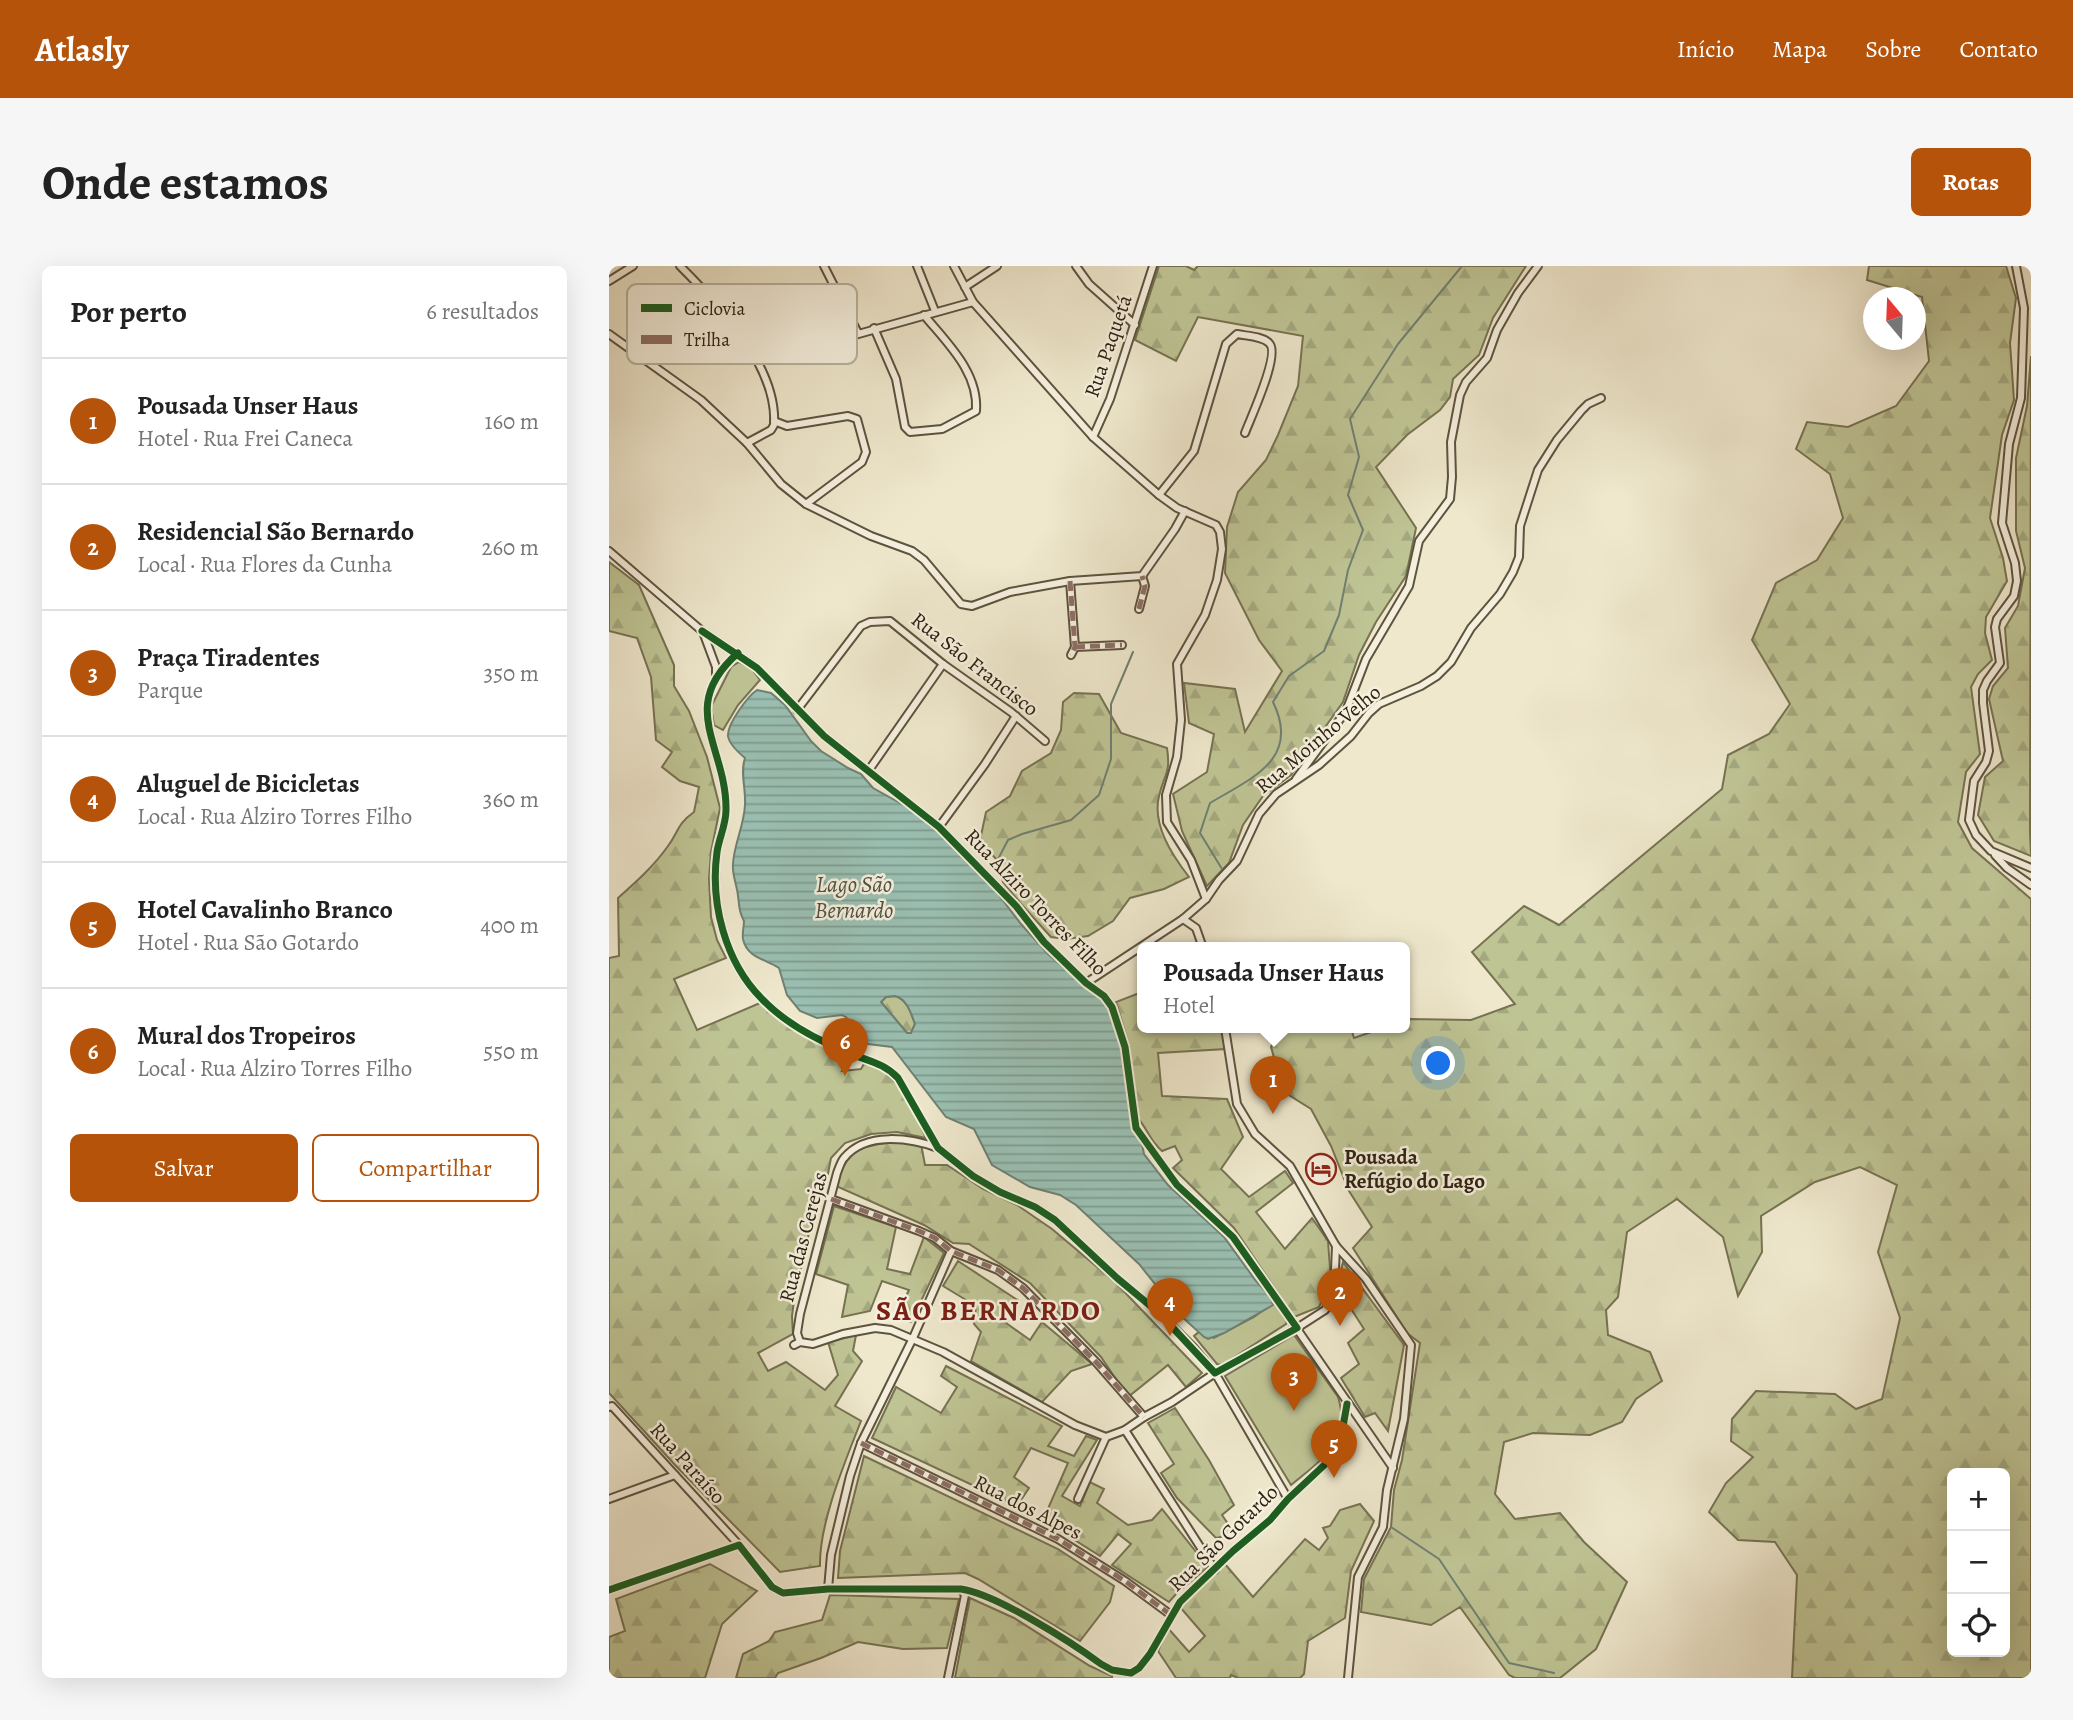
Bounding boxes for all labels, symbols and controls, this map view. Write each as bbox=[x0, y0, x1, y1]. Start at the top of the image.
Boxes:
text: Atlasly bbox=[35, 27, 129, 72]
text: Início bbox=[1677, 33, 1734, 65]
text: Mapa bbox=[1772, 33, 1827, 65]
text: Sobre bbox=[1865, 33, 1921, 65]
text: Contato bbox=[1959, 33, 2038, 65]
button: Rotas bbox=[1911, 148, 2031, 216]
text: Onde estamos bbox=[42, 149, 329, 216]
legend bbox=[627, 284, 857, 364]
north arrow bbox=[1863, 287, 1926, 350]
street label: Rua Paquetá bbox=[1077, 291, 1139, 401]
text: Por perto bbox=[70, 292, 187, 332]
text: 6 resultados bbox=[426, 296, 539, 327]
text: Ciclovia bbox=[684, 296, 746, 322]
text: Trilha bbox=[684, 327, 730, 353]
text: Pousada Unser Haus bbox=[137, 388, 358, 423]
text: 1 bbox=[89, 406, 97, 437]
text: 160 m bbox=[485, 406, 539, 437]
text: Hotel · Rua Frei Caneca bbox=[137, 423, 353, 454]
text: Residencial São Bernardo bbox=[137, 514, 414, 549]
text: 2 bbox=[87, 532, 99, 563]
text: 260 m bbox=[481, 532, 539, 563]
text: Local · Rua Flores da Cunha bbox=[137, 549, 392, 580]
street label: Rua São Francisco bbox=[906, 605, 1044, 723]
text: Praça Tiradentes bbox=[137, 640, 320, 675]
text: 3 bbox=[88, 658, 98, 689]
text: 350 m bbox=[484, 658, 539, 689]
text: Parque bbox=[137, 675, 203, 706]
street label: Rua Moinho Velho bbox=[1249, 678, 1387, 800]
text: Aluguel de Bicicletas bbox=[137, 766, 360, 801]
text: 4 bbox=[88, 784, 98, 815]
text: 360 m bbox=[483, 784, 539, 815]
text: Local · Rua Alziro Torres Filho bbox=[137, 801, 412, 832]
street label: Rua Alziro Torres Filho bbox=[959, 822, 1113, 982]
water label: Lago São Bernardo bbox=[815, 869, 893, 926]
text: Hotel Cavalinho Branco bbox=[137, 892, 393, 927]
text: 5 bbox=[88, 910, 98, 941]
text: 400 m bbox=[480, 910, 539, 941]
text: Hotel · Rua São Gotardo bbox=[137, 927, 359, 958]
popup bbox=[1137, 942, 1410, 1033]
text: Pousada Unser Haus bbox=[1163, 955, 1384, 990]
text: Hotel bbox=[1163, 990, 1215, 1021]
text: Mural dos Tropeiros bbox=[137, 1018, 356, 1053]
pin: 6 bbox=[822, 1018, 868, 1076]
text: 6 bbox=[88, 1036, 98, 1067]
text: 550 m bbox=[483, 1036, 539, 1067]
your location bbox=[1421, 1046, 1455, 1080]
text: Local · Rua Alziro Torres Filho bbox=[137, 1053, 412, 1084]
pin: 1 bbox=[1250, 1056, 1296, 1114]
button: Salvar bbox=[70, 1134, 298, 1202]
button: Compartilhar bbox=[312, 1134, 539, 1202]
place label: Pousada Refúgio do Lago bbox=[1344, 1143, 1485, 1195]
hotel icon: Pousada Refúgio do Lago bbox=[1304, 1152, 1338, 1186]
street label: Rua das Cerejas bbox=[772, 1169, 834, 1305]
pin: 2 bbox=[1317, 1268, 1363, 1326]
pin: 4 bbox=[1147, 1278, 1193, 1336]
district label: SÃO BERNARDO bbox=[876, 1292, 1102, 1330]
pin: 3 bbox=[1271, 1353, 1317, 1411]
street label: Rua Paraíso bbox=[644, 1416, 732, 1510]
pin: 5 bbox=[1311, 1420, 1357, 1478]
street label: Rua dos Alpes bbox=[969, 1468, 1087, 1546]
map controls bbox=[1947, 1468, 2010, 1657]
button: + bbox=[1947, 1468, 2010, 1531]
street label: Rua São Gotardo bbox=[1162, 1478, 1284, 1598]
button: − bbox=[1947, 1531, 2010, 1594]
button: locate bbox=[1947, 1594, 2010, 1657]

